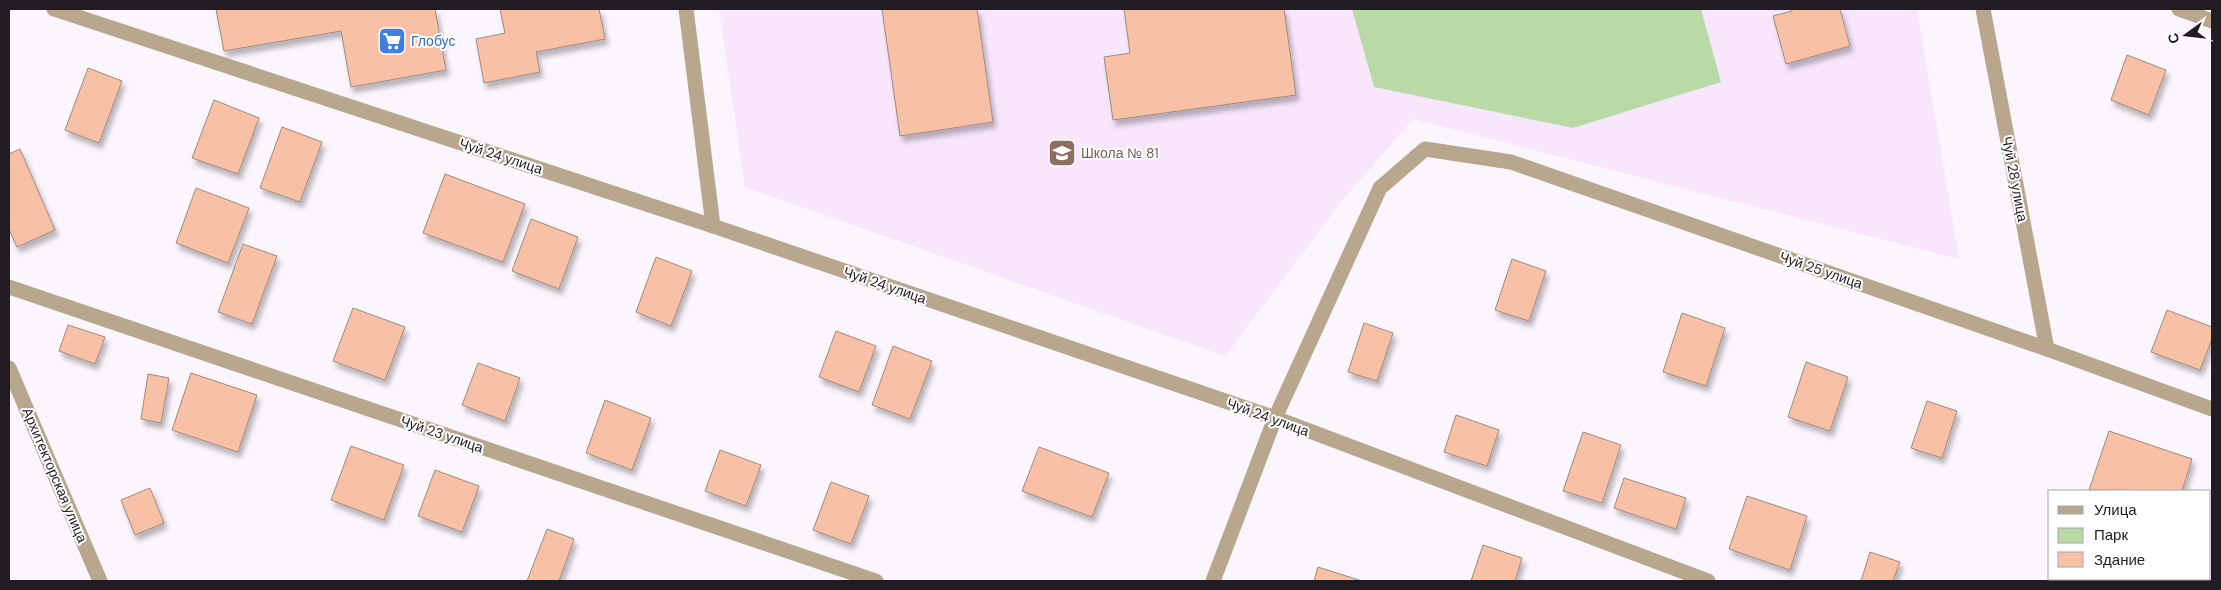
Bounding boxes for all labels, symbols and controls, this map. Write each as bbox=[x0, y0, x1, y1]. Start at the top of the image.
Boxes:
north arrow bbox=[2161, 10, 2211, 60]
supermarket icon: Глобус bbox=[377, 26, 407, 56]
text: С bbox=[2163, 31, 2183, 46]
place label: Глобус bbox=[411, 32, 455, 50]
street label: Чуй 24 улица bbox=[457, 134, 545, 178]
street label: Чуй 28 улица bbox=[1998, 135, 2032, 223]
school or university icon: Школа № 81 bbox=[1047, 138, 1077, 168]
place label: Школа № 81 bbox=[1081, 144, 1159, 162]
street label: Чуй 25 улица bbox=[1777, 247, 1865, 293]
street label: Чуй 24 улица bbox=[841, 262, 929, 308]
street label: Чуй 24 улица bbox=[1224, 394, 1312, 440]
street label: Архитекторская улица bbox=[18, 405, 92, 545]
street label: Чуй 23 улица bbox=[398, 411, 486, 457]
legend bbox=[2048, 490, 2211, 580]
text: Улица bbox=[2094, 500, 2137, 520]
text: Парк bbox=[2094, 525, 2128, 545]
text: Здание bbox=[2094, 550, 2145, 570]

